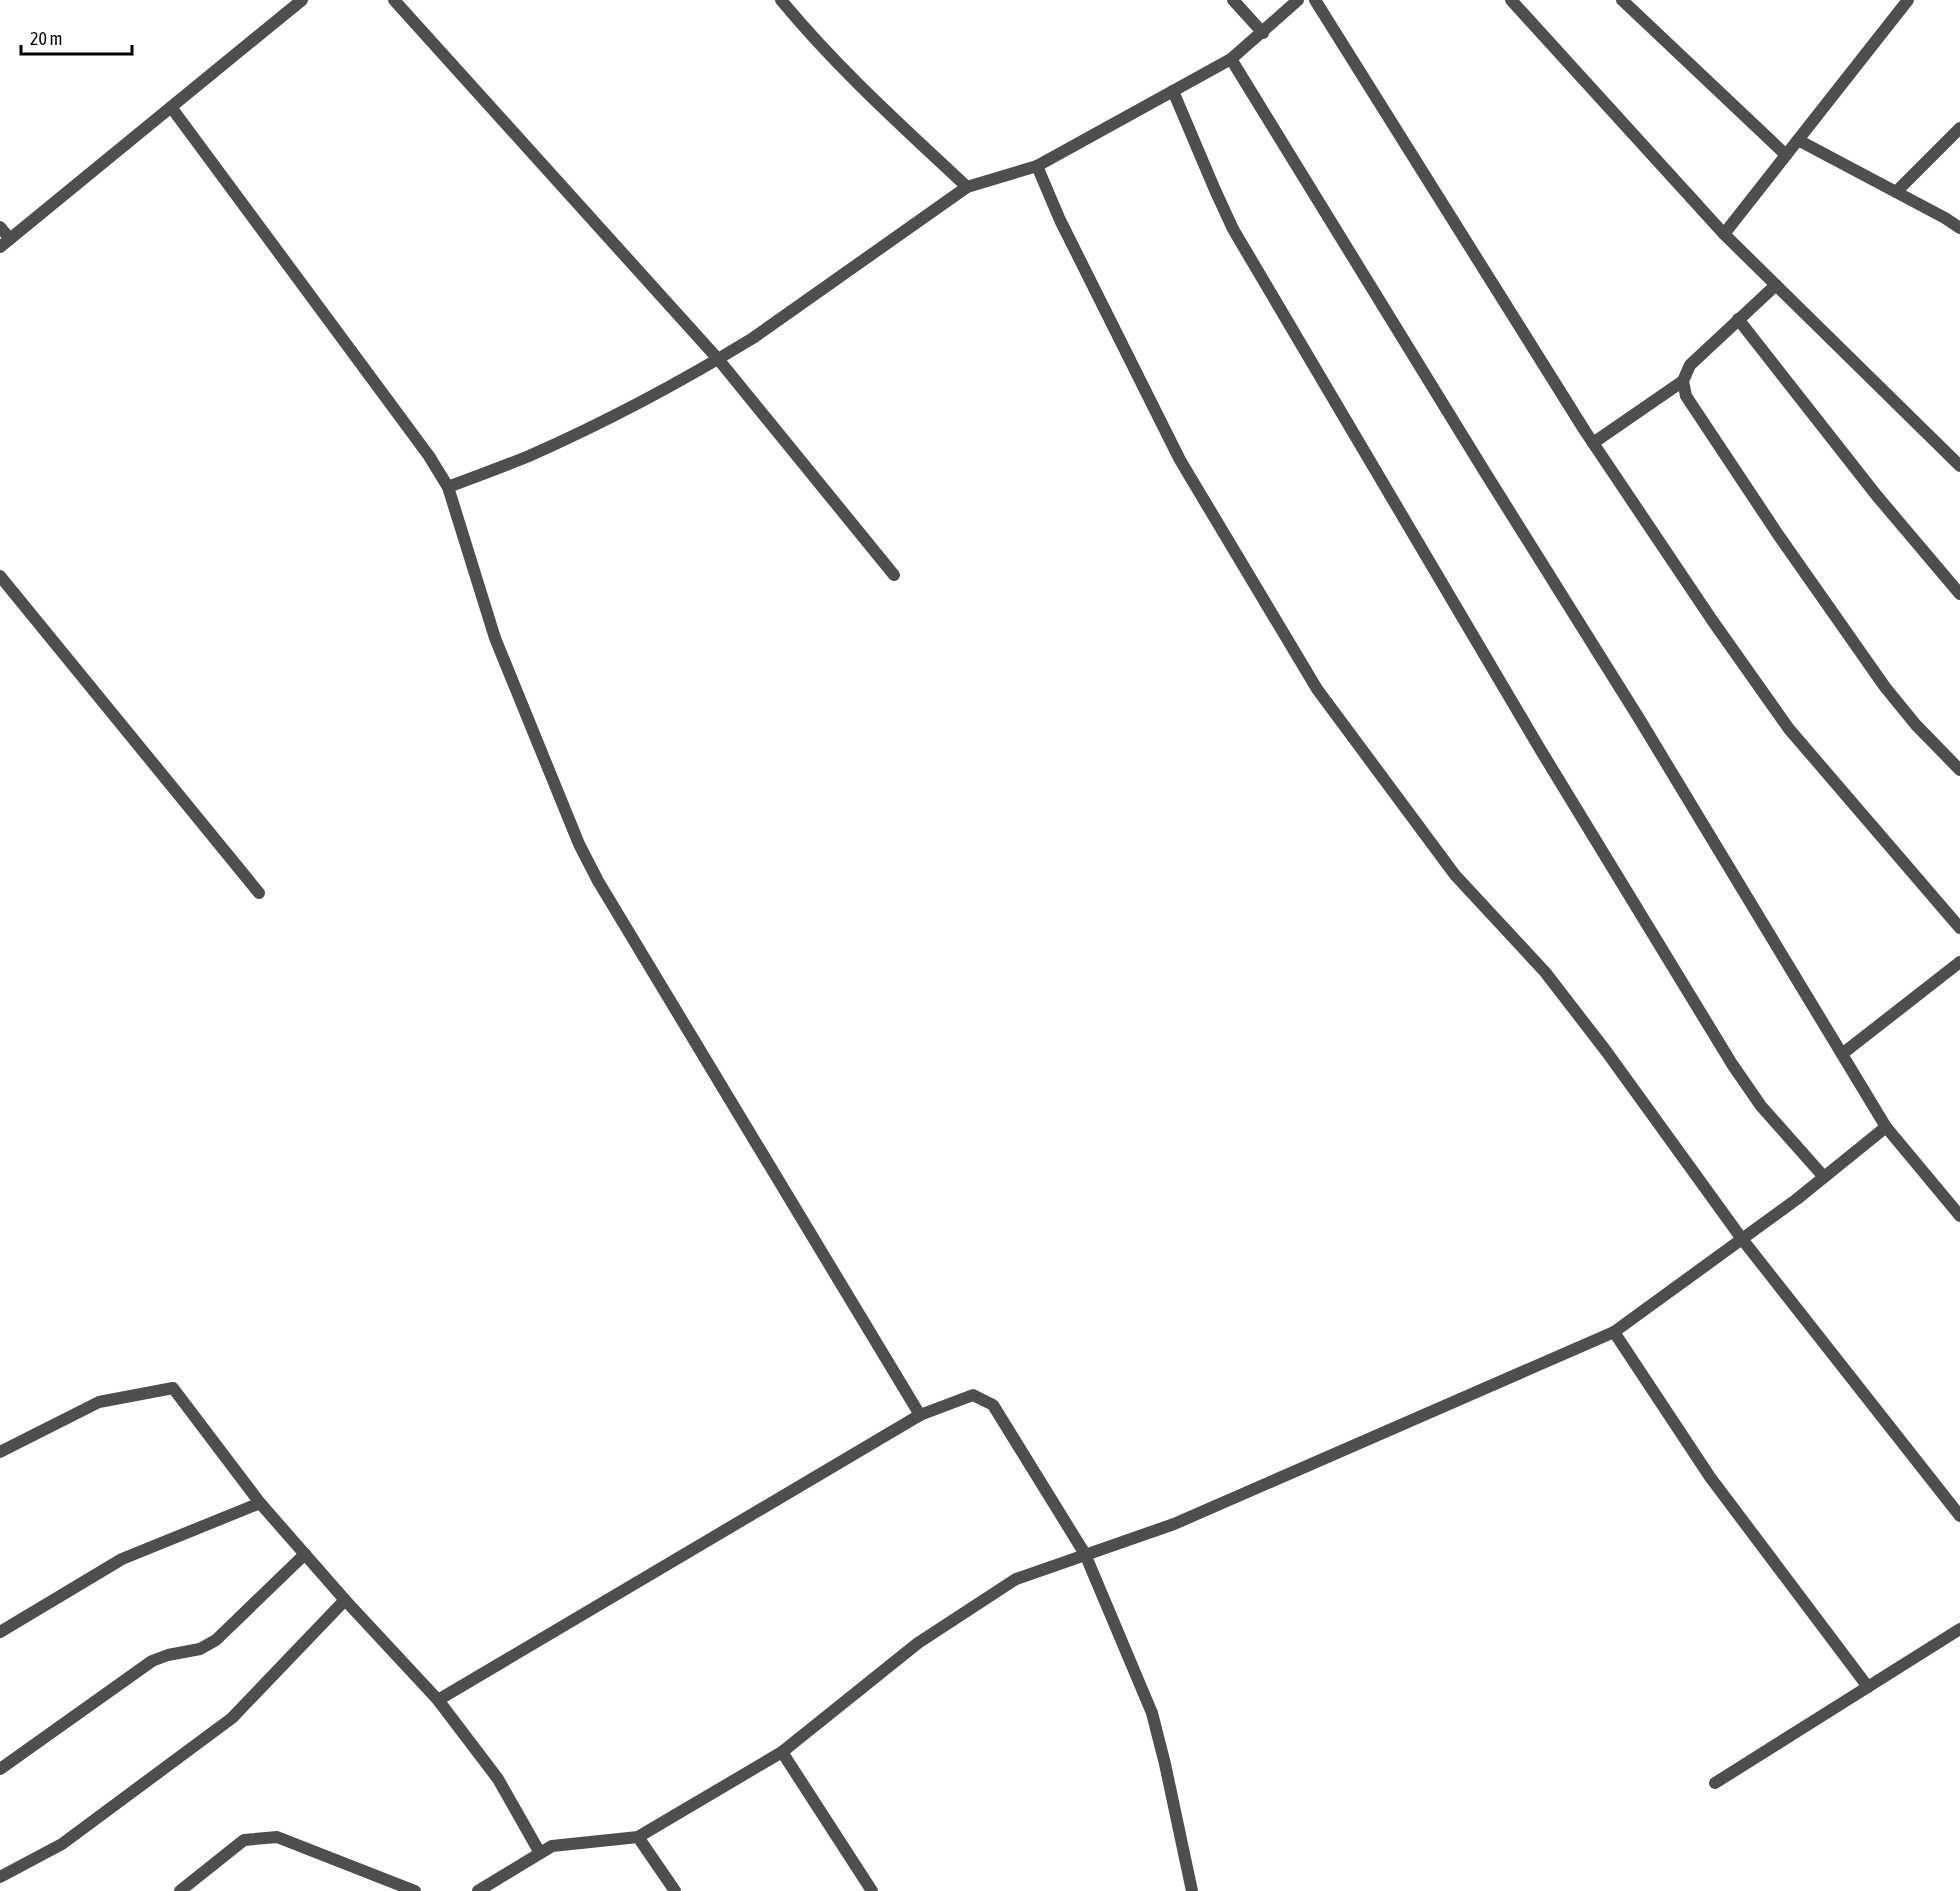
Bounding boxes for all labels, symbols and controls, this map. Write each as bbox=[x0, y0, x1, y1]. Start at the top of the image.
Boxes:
scale bar bbox=[21, 18, 132, 56]
text: 20 m bbox=[30, 28, 62, 49]

